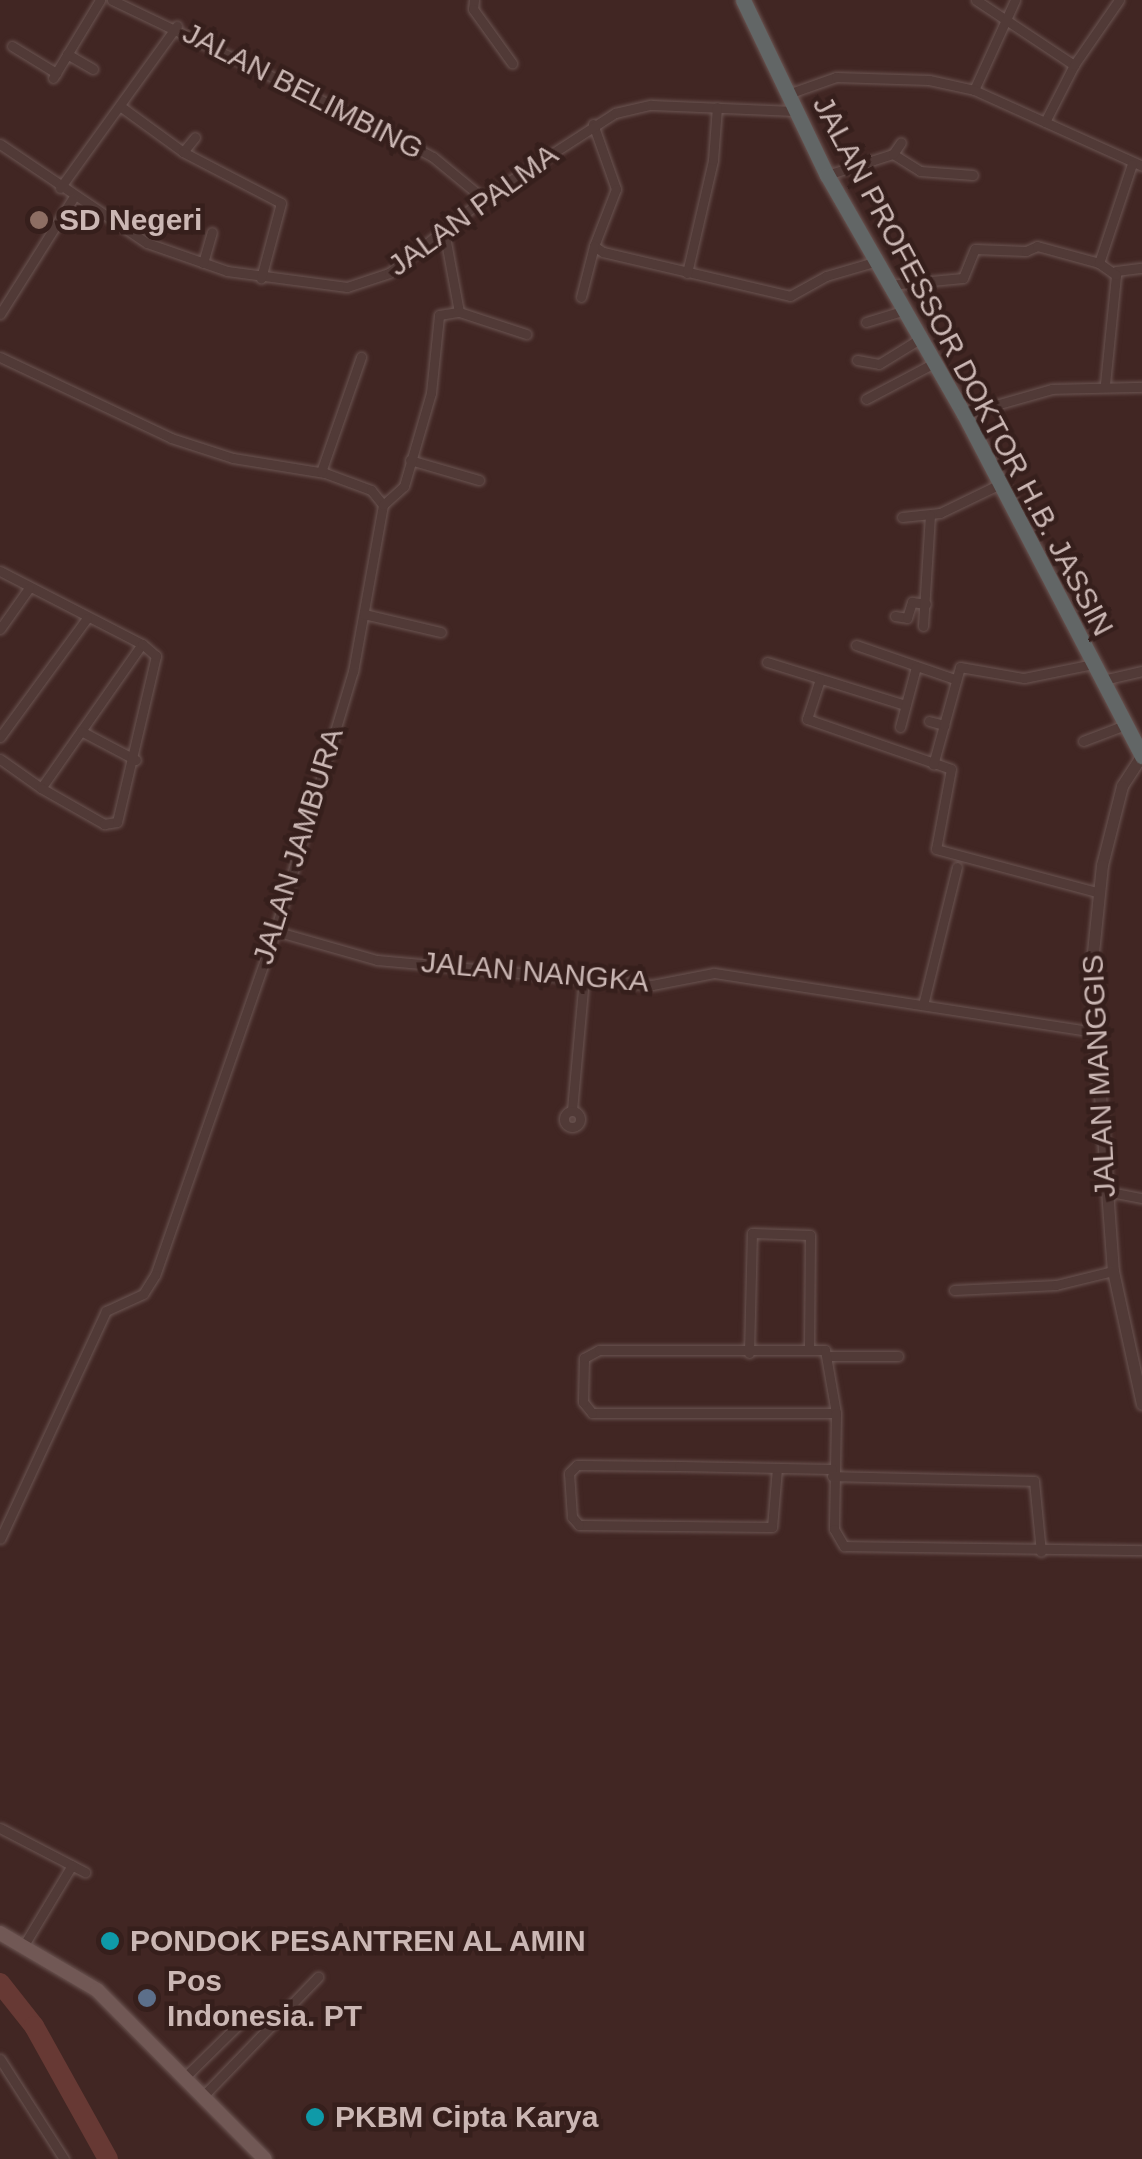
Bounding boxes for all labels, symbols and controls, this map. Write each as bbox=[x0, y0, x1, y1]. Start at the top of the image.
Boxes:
street label: JALAN BELIMBING bbox=[177, 15, 429, 167]
street label: JALAN PROFESSOR DOKTOR H.B. JASSIN bbox=[805, 90, 1121, 642]
street label: JALAN PALMA bbox=[381, 136, 565, 284]
place label: SD Negeri bbox=[59, 202, 202, 238]
marker: SD Negeri bbox=[28, 209, 50, 231]
street label: JALAN JAMBURA bbox=[245, 724, 351, 968]
street label: JALAN NANGKA bbox=[420, 944, 650, 1000]
street label: JALAN MANGGIS bbox=[1075, 954, 1123, 1198]
place label: PONDOK PESANTREN AL AMIN bbox=[130, 1923, 588, 1959]
marker: PONDOK PESANTREN AL AMIN bbox=[99, 1930, 121, 1952]
place label: Pos Indonesia. PT bbox=[167, 1963, 362, 2034]
marker: Pos Indonesia. PT bbox=[136, 1987, 158, 2009]
place label: PKBM Cipta Karya bbox=[335, 2099, 598, 2135]
marker: PKBM Cipta Karya bbox=[304, 2106, 326, 2128]

